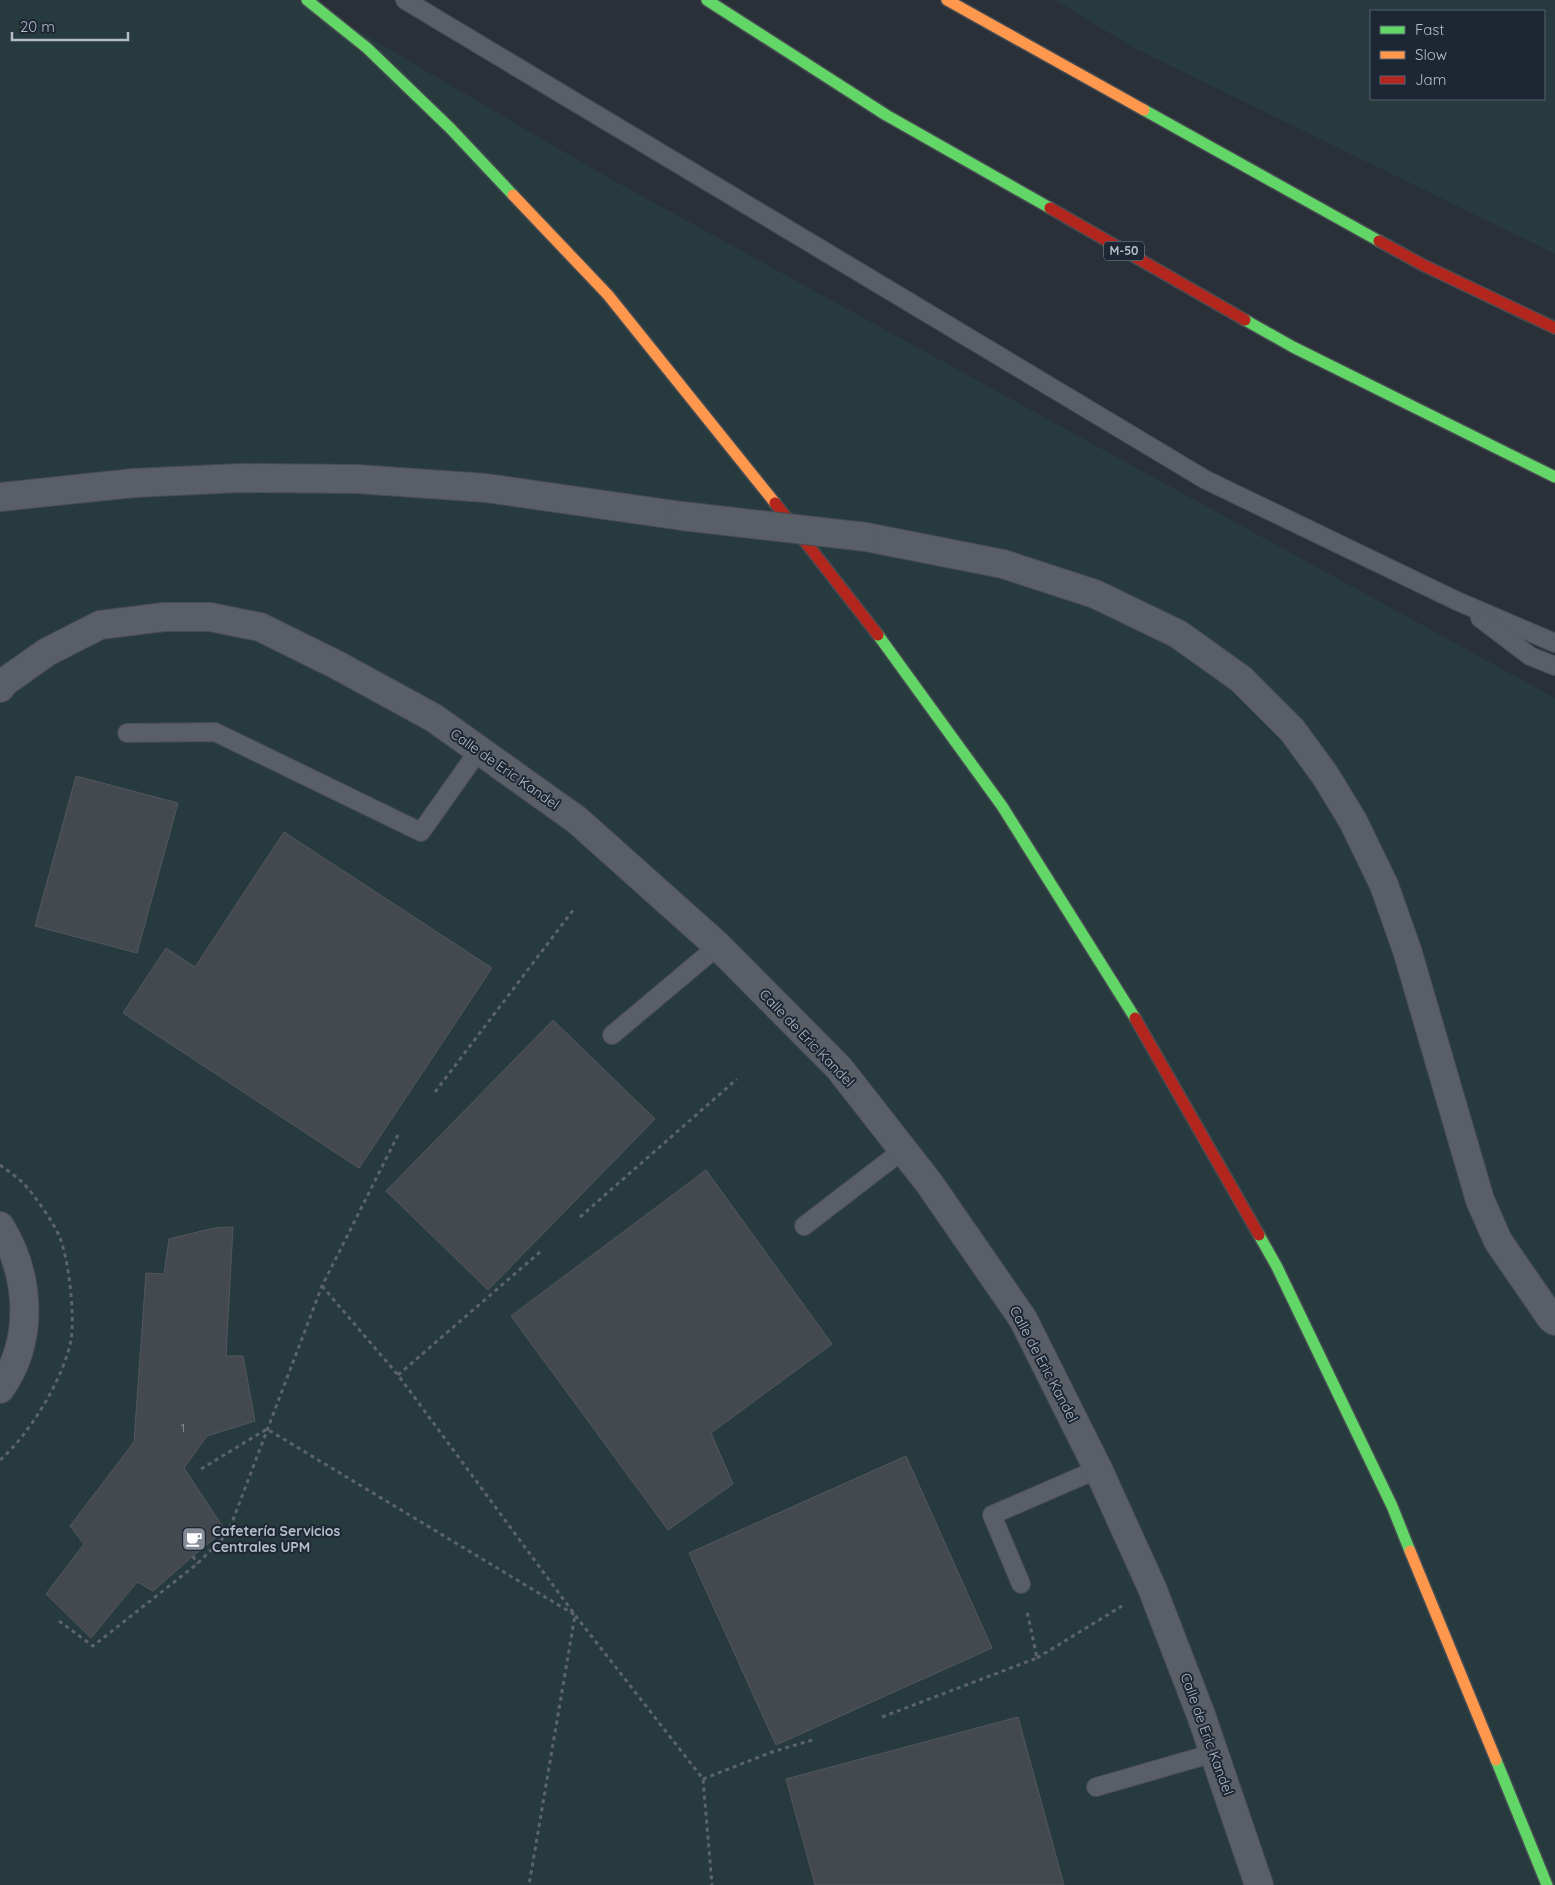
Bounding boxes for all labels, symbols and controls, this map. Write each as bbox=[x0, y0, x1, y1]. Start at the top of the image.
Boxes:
scale bar bbox=[12, 10, 129, 42]
legend bbox=[1370, 10, 1545, 100]
text: 20 m bbox=[20, 17, 55, 36]
text: Fast bbox=[1415, 20, 1444, 39]
text: Slow bbox=[1415, 45, 1447, 64]
text: Jam bbox=[1415, 70, 1446, 89]
road number: M-50 bbox=[1104, 242, 1144, 260]
street label: Calle de Eric Kandel bbox=[447, 725, 563, 813]
street label: Calle de Eric Kandel bbox=[756, 985, 858, 1091]
street label: Calle de Eric Kandel bbox=[1006, 1303, 1082, 1425]
house number: 1 bbox=[181, 1421, 185, 1435]
place label: Cafetería Servicios Centrales UPM bbox=[212, 1522, 340, 1556]
cafe icon: Cafetería Servicios Centrales UPM bbox=[181, 1526, 207, 1552]
street label: Calle de Eric Kandel bbox=[1176, 1670, 1238, 1798]

